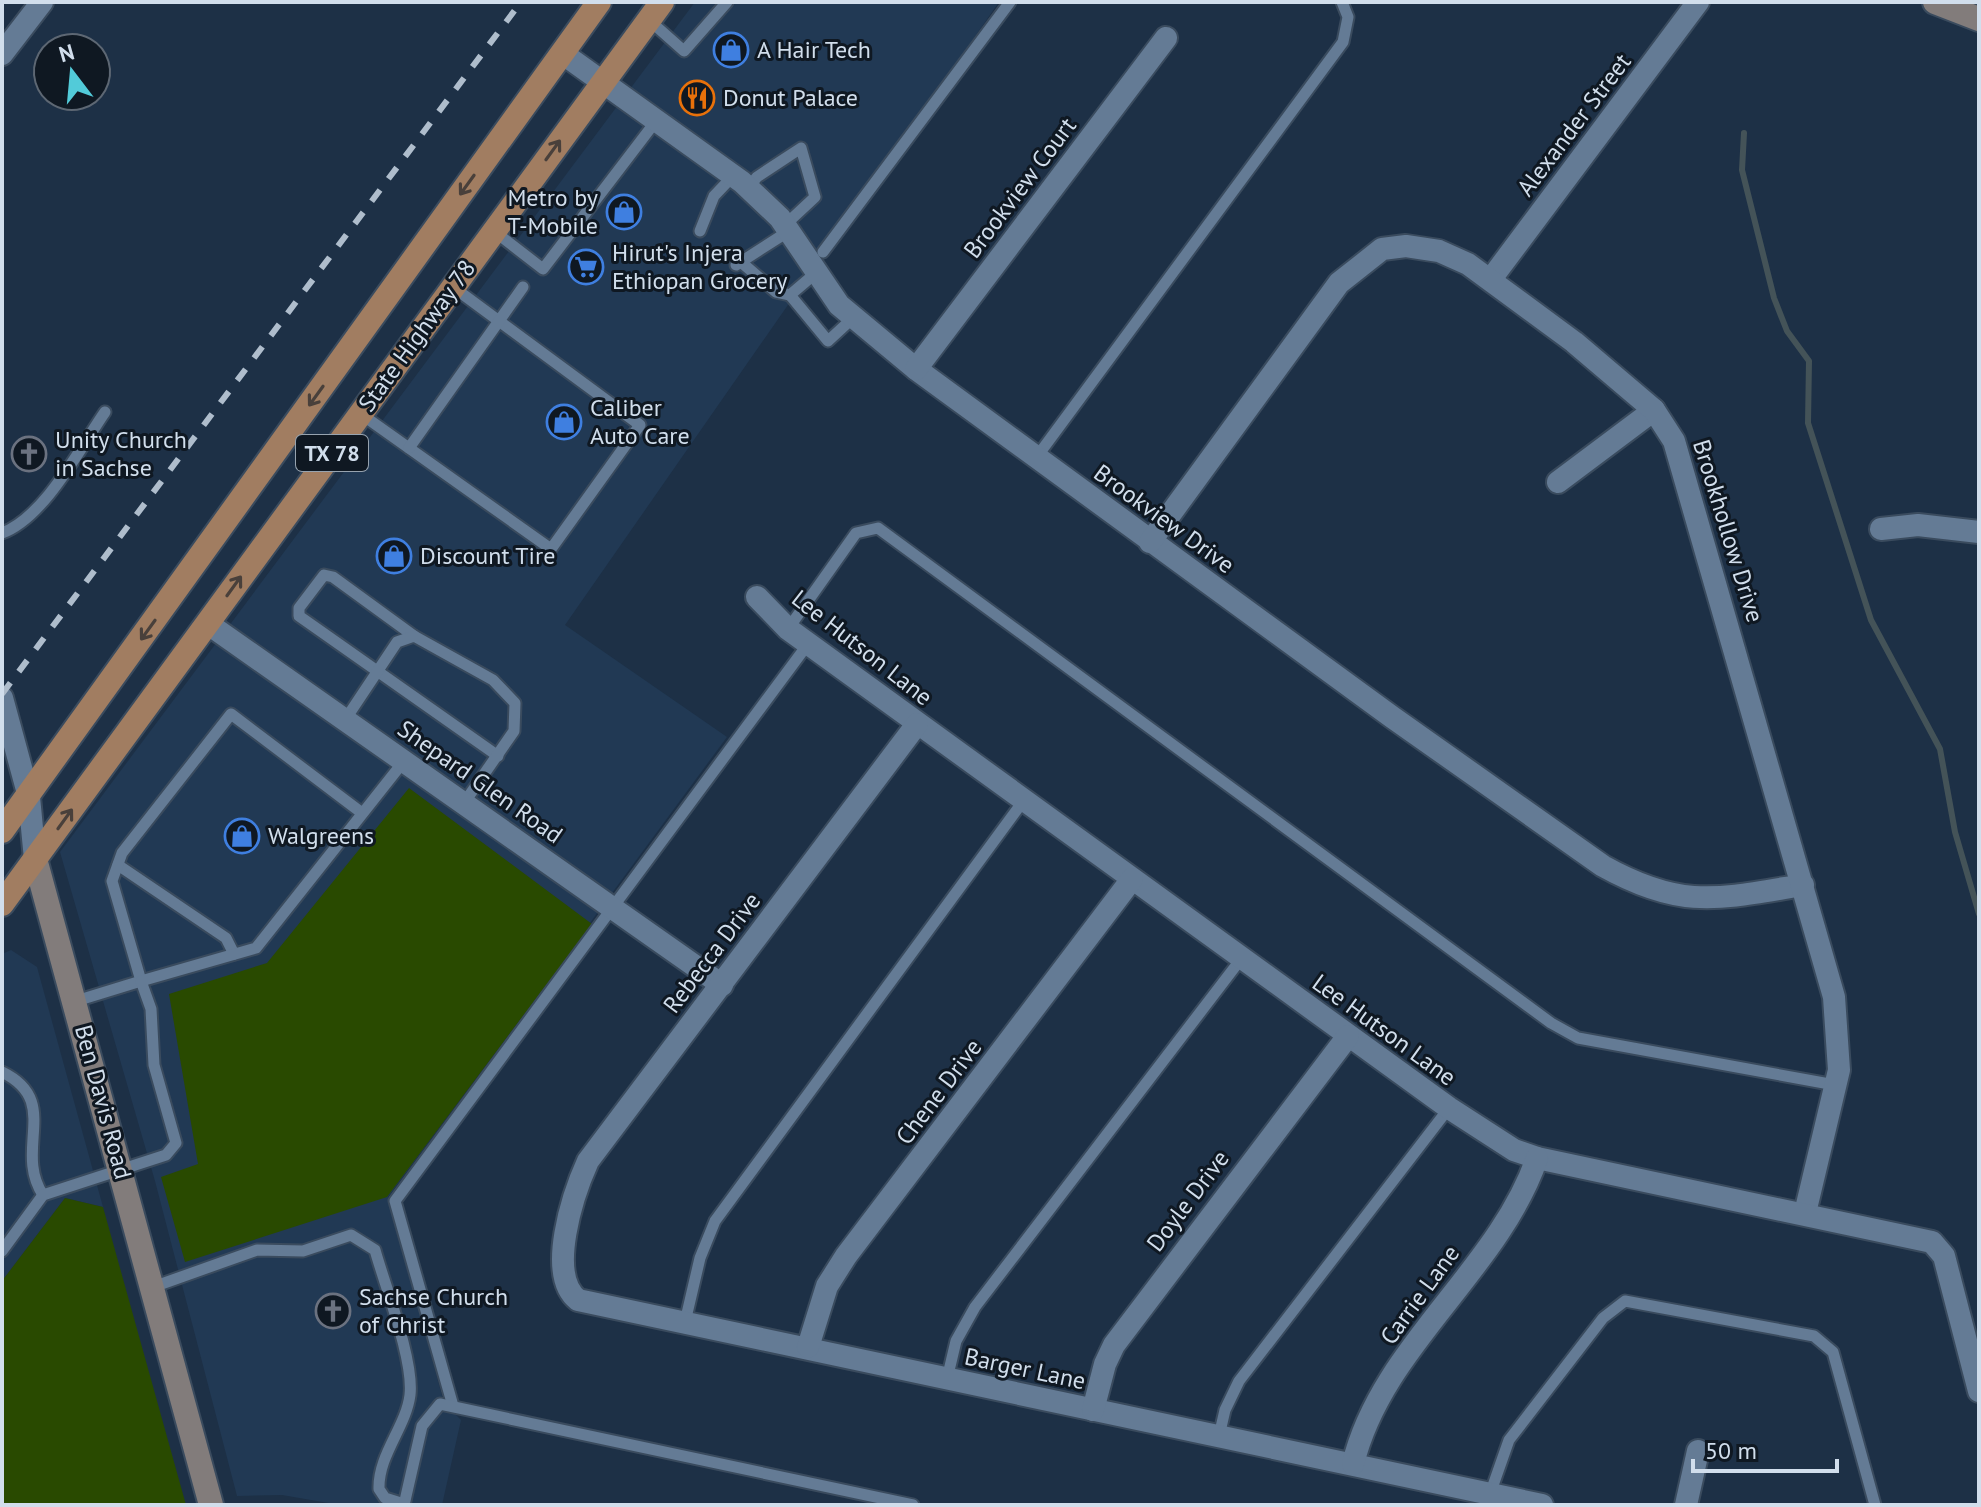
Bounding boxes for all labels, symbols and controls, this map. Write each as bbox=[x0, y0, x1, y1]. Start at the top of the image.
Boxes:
shop icon: A Hair Tech bbox=[712, 31, 750, 69]
north arrow bbox=[32, 32, 112, 112]
place label: A Hair Tech bbox=[757, 34, 871, 65]
text: N bbox=[56, 37, 77, 68]
street label: Alexander Street bbox=[1510, 47, 1637, 202]
restaurant icon: Donut Palace bbox=[678, 79, 716, 117]
place label: Donut Palace bbox=[723, 82, 858, 113]
street label: Brookview Court bbox=[957, 111, 1083, 264]
one-way arrow bbox=[545, 139, 561, 161]
one-way arrow bbox=[459, 173, 475, 195]
place label: Metro by T-Mobile bbox=[507, 182, 598, 241]
shop icon: Metro by T-Mobile bbox=[605, 193, 643, 231]
place label: Hirut's Injera Ethiopan Grocery bbox=[612, 237, 787, 296]
supermarket icon: Hirut's Injera Ethiopan Grocery bbox=[567, 248, 605, 286]
street label: State Highway 78 bbox=[351, 254, 482, 418]
one-way arrow bbox=[308, 385, 324, 407]
place label: Caliber Auto Care bbox=[590, 392, 690, 451]
shop icon: Caliber Auto Care bbox=[545, 403, 583, 441]
place label: Unity Church in Sachse bbox=[55, 424, 187, 483]
church icon: Unity Church in Sachse bbox=[10, 435, 48, 473]
road number: TX 78 bbox=[296, 435, 368, 471]
street label: Brookhollow Drive bbox=[1686, 436, 1771, 626]
street label: Brookview Drive bbox=[1088, 457, 1241, 580]
shop icon: Discount Tire bbox=[375, 537, 413, 575]
place label: Discount Tire bbox=[420, 540, 555, 571]
one-way arrow bbox=[226, 575, 243, 597]
street label: Lee Hutson Lane bbox=[786, 583, 939, 712]
one-way arrow bbox=[140, 619, 156, 641]
street label: Shepard Glen Road bbox=[392, 713, 569, 850]
one-way arrow bbox=[56, 808, 73, 830]
shop icon: Walgreens bbox=[223, 817, 261, 855]
place label: Walgreens bbox=[268, 820, 374, 851]
street label: Rebecca Drive bbox=[656, 886, 767, 1019]
street label: Lee Hutson Lane bbox=[1306, 967, 1462, 1092]
street label: Ben Davis Road bbox=[68, 1021, 139, 1183]
street label: Chene Drive bbox=[889, 1033, 988, 1151]
street label: Doyle Drive bbox=[1139, 1144, 1236, 1257]
street label: Carrie Lane bbox=[1373, 1239, 1466, 1351]
place label: Sachse Church of Christ bbox=[359, 1281, 508, 1340]
church icon: Sachse Church of Christ bbox=[314, 1292, 352, 1330]
street label: Barger Lane bbox=[962, 1341, 1088, 1396]
scale bar bbox=[1693, 1423, 1837, 1473]
text: 50 m bbox=[1705, 1435, 1757, 1466]

